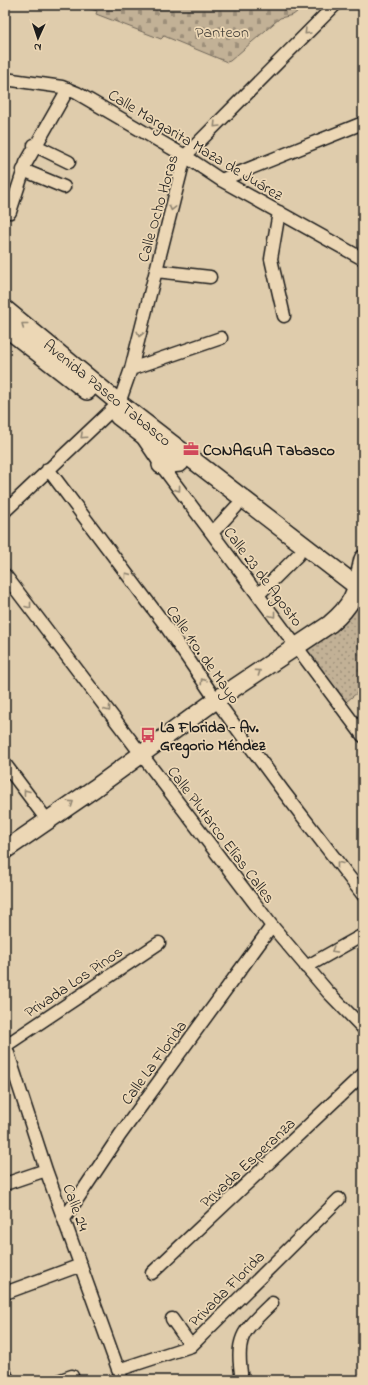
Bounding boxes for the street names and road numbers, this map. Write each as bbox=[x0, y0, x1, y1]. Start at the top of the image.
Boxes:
street label: Calle Margarita Maza de Juárez bbox=[103, 84, 287, 208]
street label: Calle Ocho Horas bbox=[132, 152, 186, 265]
street label: Avenida Paseo Tabasco bbox=[37, 334, 176, 453]
street label: Calle 23 de Agosto bbox=[217, 522, 308, 632]
street label: Calle 1ro. de Mayo bbox=[159, 601, 245, 709]
street label: Calle Plutarco Elías Calles bbox=[161, 761, 280, 909]
street label: Privada Los Pinos bbox=[20, 941, 128, 1025]
street label: Calle La Florida bbox=[116, 1016, 194, 1110]
street label: Privada Esperanza bbox=[195, 1113, 302, 1214]
street label: Calle 24 bbox=[56, 1181, 95, 1235]
street label: Privada Florida bbox=[184, 1246, 271, 1333]

